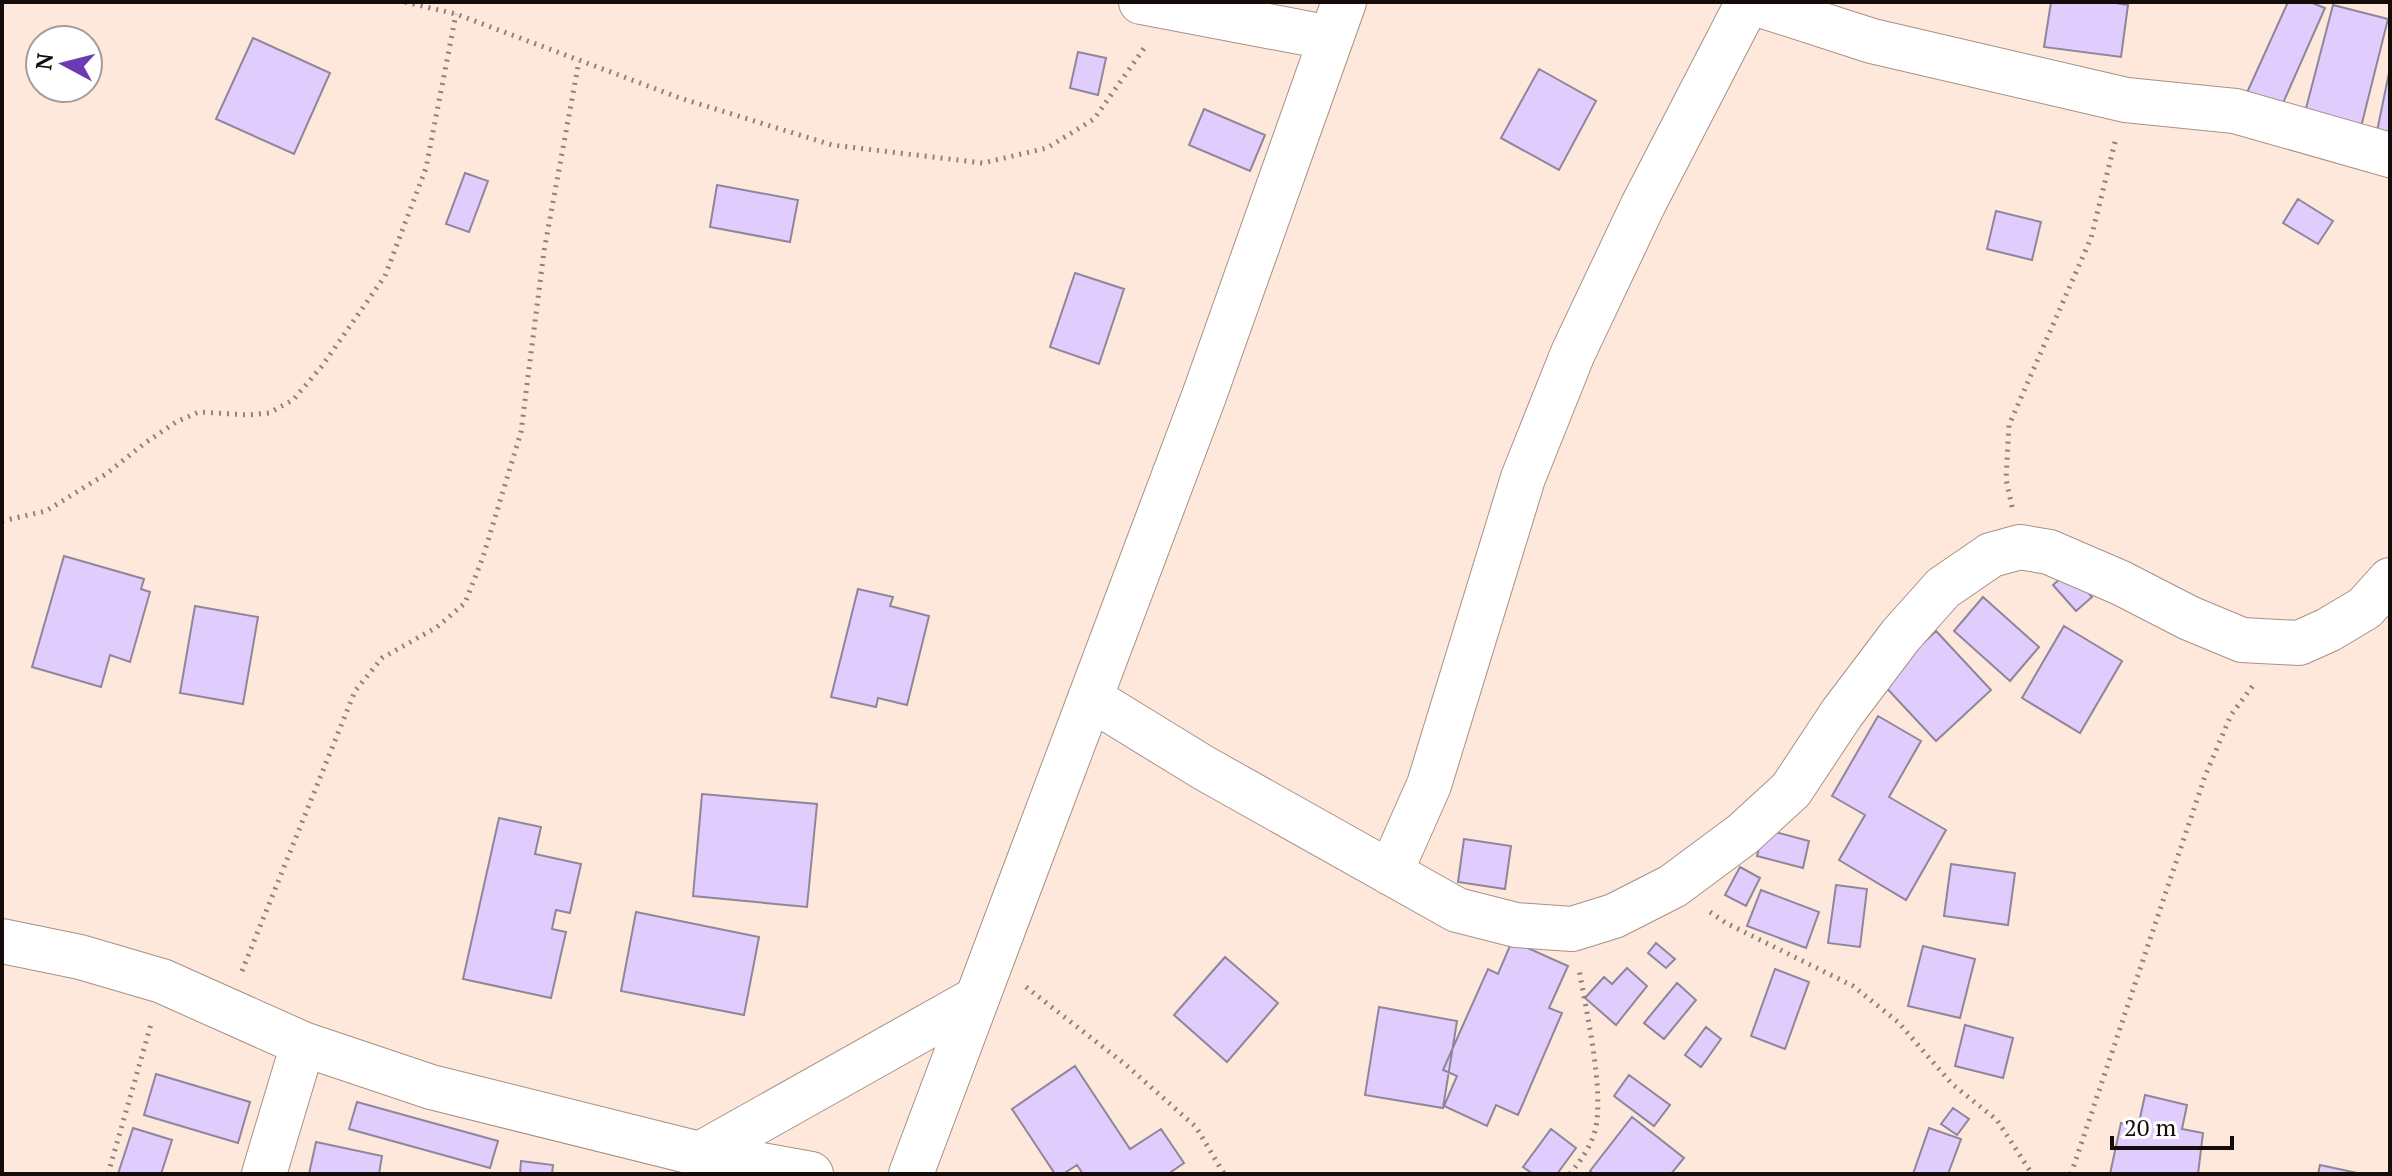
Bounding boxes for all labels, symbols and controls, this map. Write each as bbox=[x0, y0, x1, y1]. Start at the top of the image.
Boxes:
north arrow bbox=[24, 24, 104, 104]
text: N bbox=[28, 51, 59, 72]
scale bar bbox=[2112, 1100, 2232, 1150]
text: 20 m bbox=[2124, 1111, 2176, 1143]

